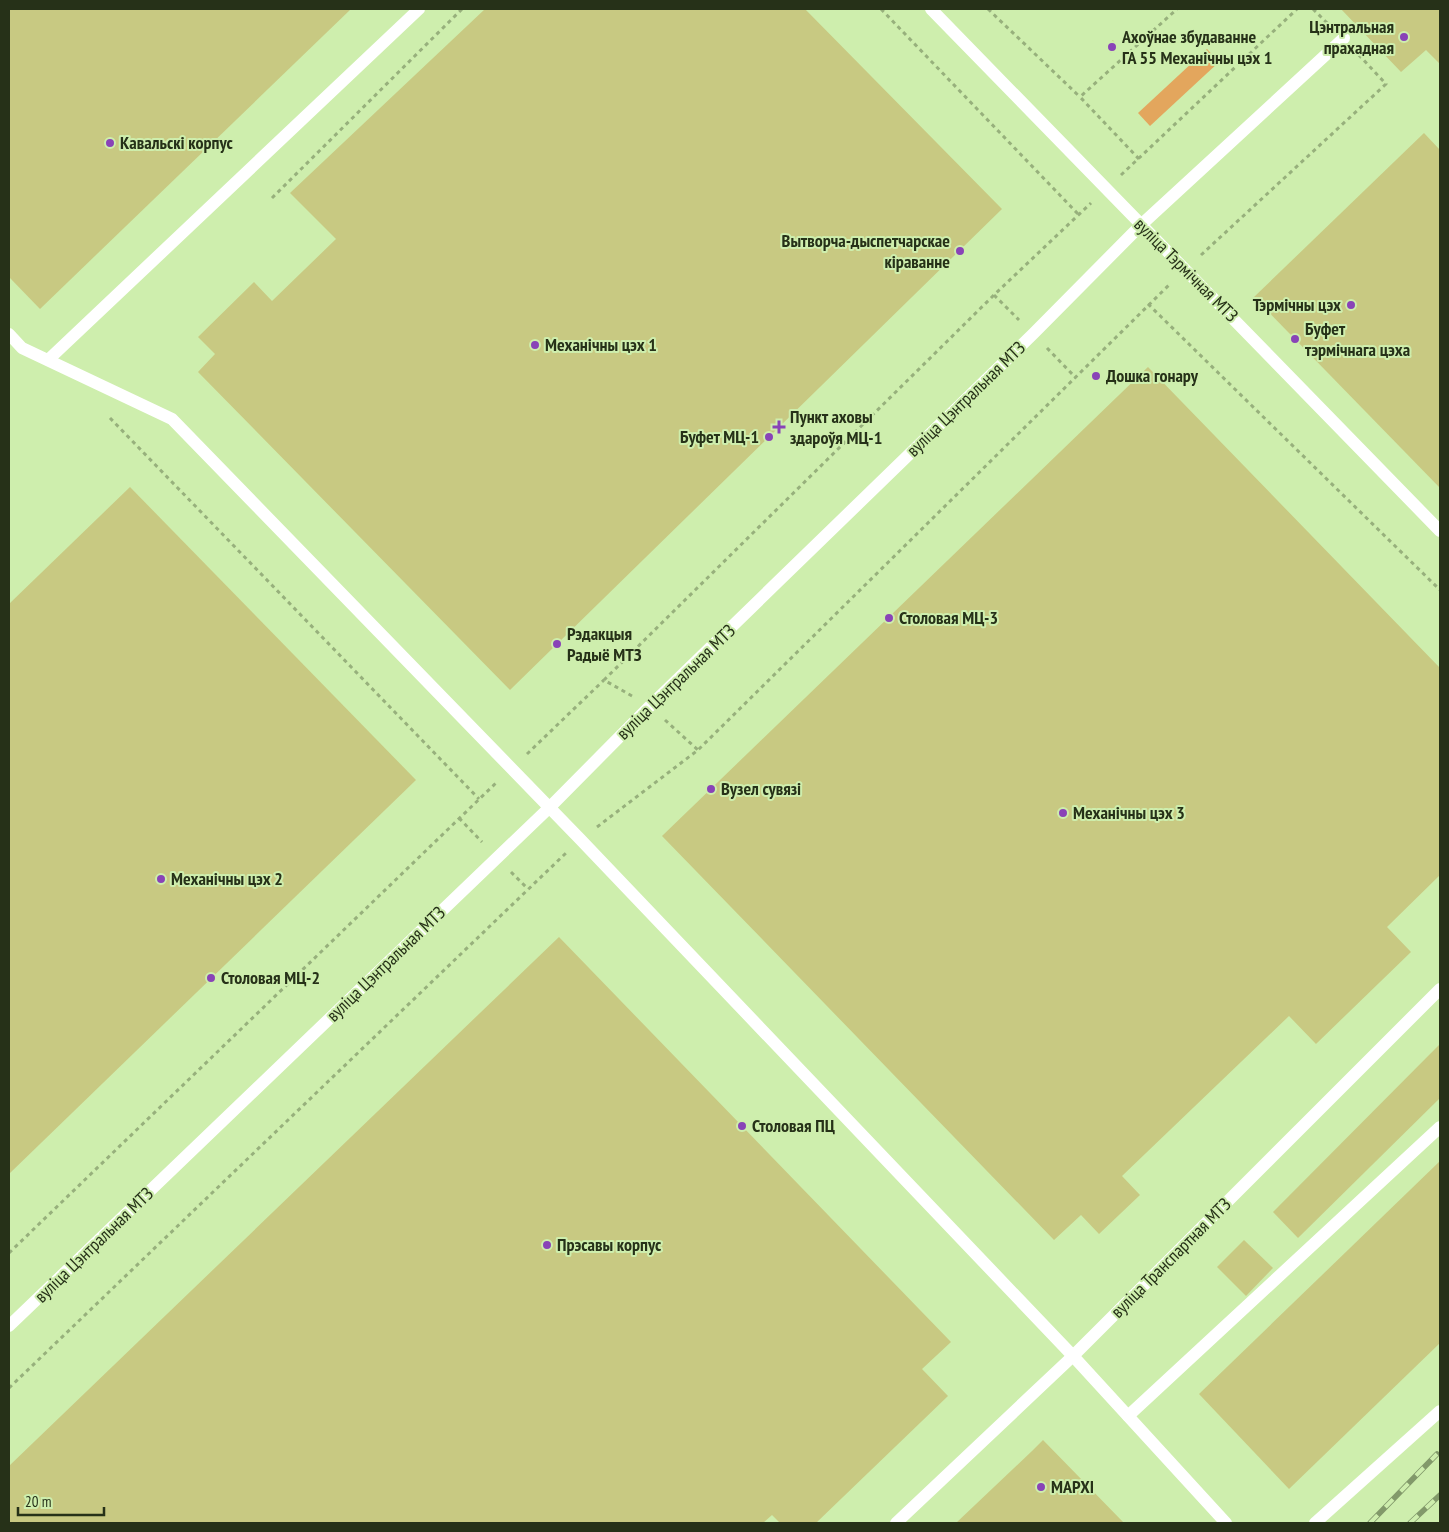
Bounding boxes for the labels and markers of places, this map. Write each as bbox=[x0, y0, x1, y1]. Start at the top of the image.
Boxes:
place label: Цэнтральная прахадная bbox=[1309, 15, 1394, 59]
place label: Ахоўнае збудаванне ГА 55 Механічны цэх 1 bbox=[1121, 25, 1272, 69]
marker: Цэнтральная прахадная bbox=[1398, 31, 1410, 43]
marker: Ахоўнае збудаванне ГА 55 Механічны цэх 1 bbox=[1106, 41, 1118, 53]
place label: Кавальскі корпус bbox=[120, 131, 234, 154]
marker: Кавальскі корпус bbox=[104, 137, 116, 149]
place label: Вытворча-дыспетчарскае кіраванне bbox=[782, 229, 950, 273]
marker: Вытворча-дыспетчарскае кіраванне bbox=[954, 245, 966, 257]
place label: Тэрмічны цэх bbox=[1253, 293, 1341, 316]
marker: Тэрмічны цэх bbox=[1345, 299, 1357, 311]
place label: Буфет тэрмічнага цэха bbox=[1305, 317, 1410, 361]
place label: Механічны цэх 1 bbox=[545, 333, 657, 356]
marker: Буфет тэрмічнага цэха bbox=[1289, 333, 1301, 345]
marker: Механічны цэх 1 bbox=[529, 339, 541, 351]
place label: Дошка гонару bbox=[1106, 364, 1199, 387]
marker: Дошка гонару bbox=[1090, 370, 1102, 382]
place label: Пункт аховы здароўя МЦ-1 bbox=[790, 405, 882, 449]
marker: Пункт аховы здароўя МЦ-1 bbox=[772, 420, 786, 434]
place label: Буфет МЦ-1 bbox=[680, 425, 759, 448]
marker: Буфет МЦ-1 bbox=[763, 431, 775, 443]
place label: Столовая МЦ-3 bbox=[899, 606, 998, 629]
marker: Столовая МЦ-3 bbox=[883, 612, 895, 624]
place label: Рэдакцыя Радыё МТЗ bbox=[567, 622, 642, 666]
marker: Рэдакцыя Радыё МТЗ bbox=[551, 638, 563, 650]
place label: Вузел сувязі bbox=[721, 777, 801, 800]
marker: Вузел сувязі bbox=[705, 783, 717, 795]
place label: Механічны цэх 3 bbox=[1073, 801, 1185, 824]
marker: Механічны цэх 3 bbox=[1057, 807, 1069, 819]
place label: Механічны цэх 2 bbox=[171, 867, 283, 890]
marker: Механічны цэх 2 bbox=[155, 873, 167, 885]
place label: Столовая МЦ-2 bbox=[221, 966, 320, 989]
marker: Столовая МЦ-2 bbox=[205, 972, 217, 984]
place label: Столовая ПЦ bbox=[752, 1114, 835, 1137]
marker: Столовая ПЦ bbox=[736, 1120, 748, 1132]
place label: Прэсавы корпус bbox=[557, 1233, 662, 1256]
marker: Прэсавы корпус bbox=[541, 1239, 553, 1251]
place label: МАРХІ bbox=[1051, 1475, 1094, 1498]
marker: МАРХІ bbox=[1035, 1481, 1047, 1493]

